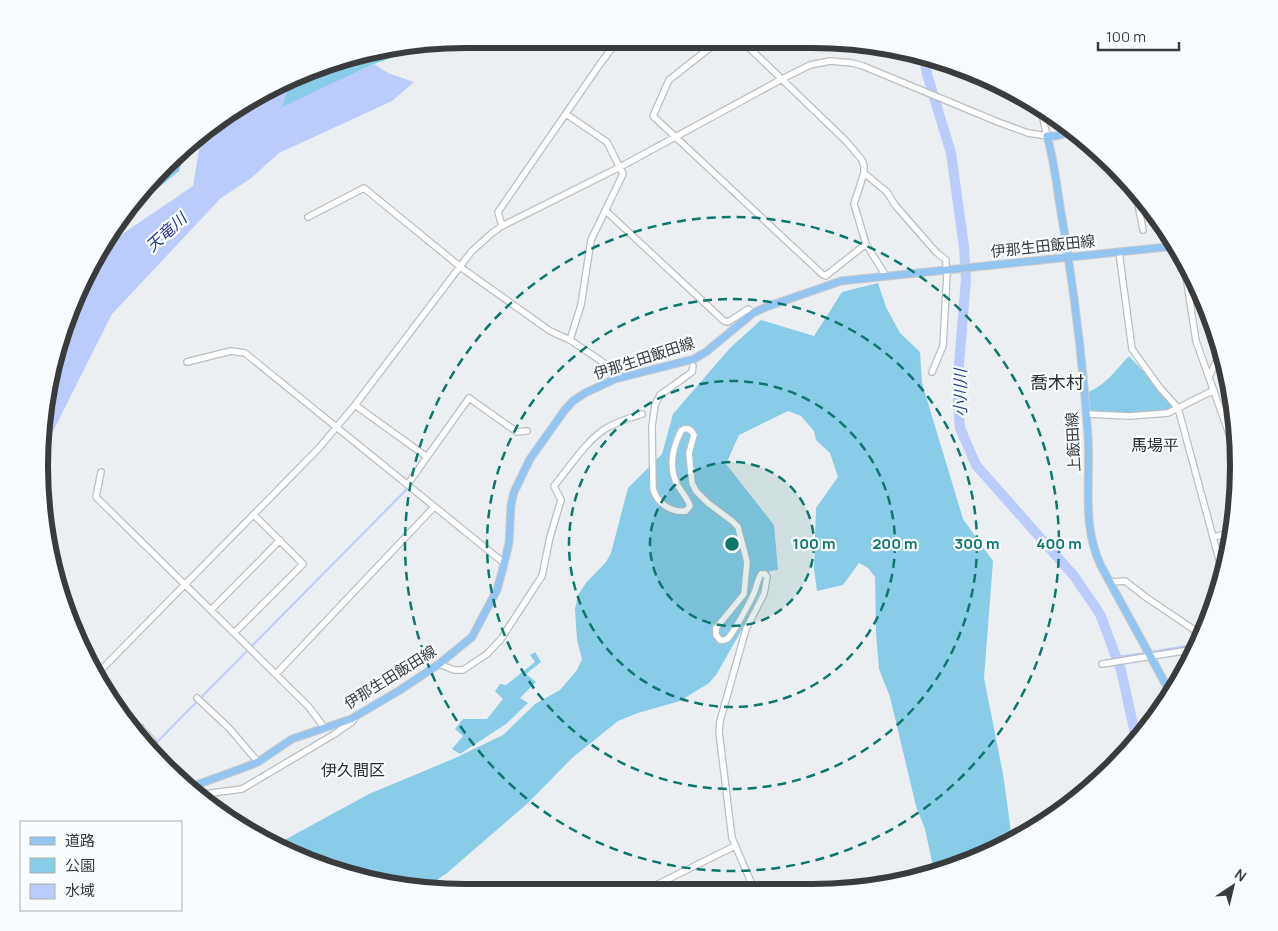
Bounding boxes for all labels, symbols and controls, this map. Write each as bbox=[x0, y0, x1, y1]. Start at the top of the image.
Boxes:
scale bar bbox=[1098, 20, 1179, 52]
text: 100 m bbox=[1106, 26, 1146, 47]
water label: 天竜川 bbox=[141, 206, 193, 256]
street label: 伊那生田飯田線 bbox=[990, 230, 1096, 262]
street label: 伊那生田飯田線 bbox=[591, 332, 697, 384]
water label: 小川川 bbox=[949, 367, 971, 417]
district label: 喬木村 bbox=[1030, 370, 1084, 394]
street label: 上飯田線 bbox=[1061, 411, 1085, 473]
district label: 馬場平 bbox=[1131, 434, 1179, 456]
text: 100 m bbox=[793, 533, 835, 554]
text: 200 m bbox=[872, 533, 918, 554]
text: 300 m bbox=[955, 533, 999, 554]
text: 400 m bbox=[1036, 533, 1082, 554]
centre of rings bbox=[723, 535, 741, 553]
street label: 伊那生田飯田線 bbox=[340, 640, 440, 714]
district label: 伊久間区 bbox=[321, 759, 385, 781]
legend bbox=[20, 821, 182, 911]
text: 道路 bbox=[65, 830, 95, 851]
text: 公園 bbox=[65, 855, 95, 876]
north arrow bbox=[1208, 861, 1258, 911]
text: N bbox=[1231, 864, 1250, 886]
text: 水域 bbox=[65, 880, 95, 901]

